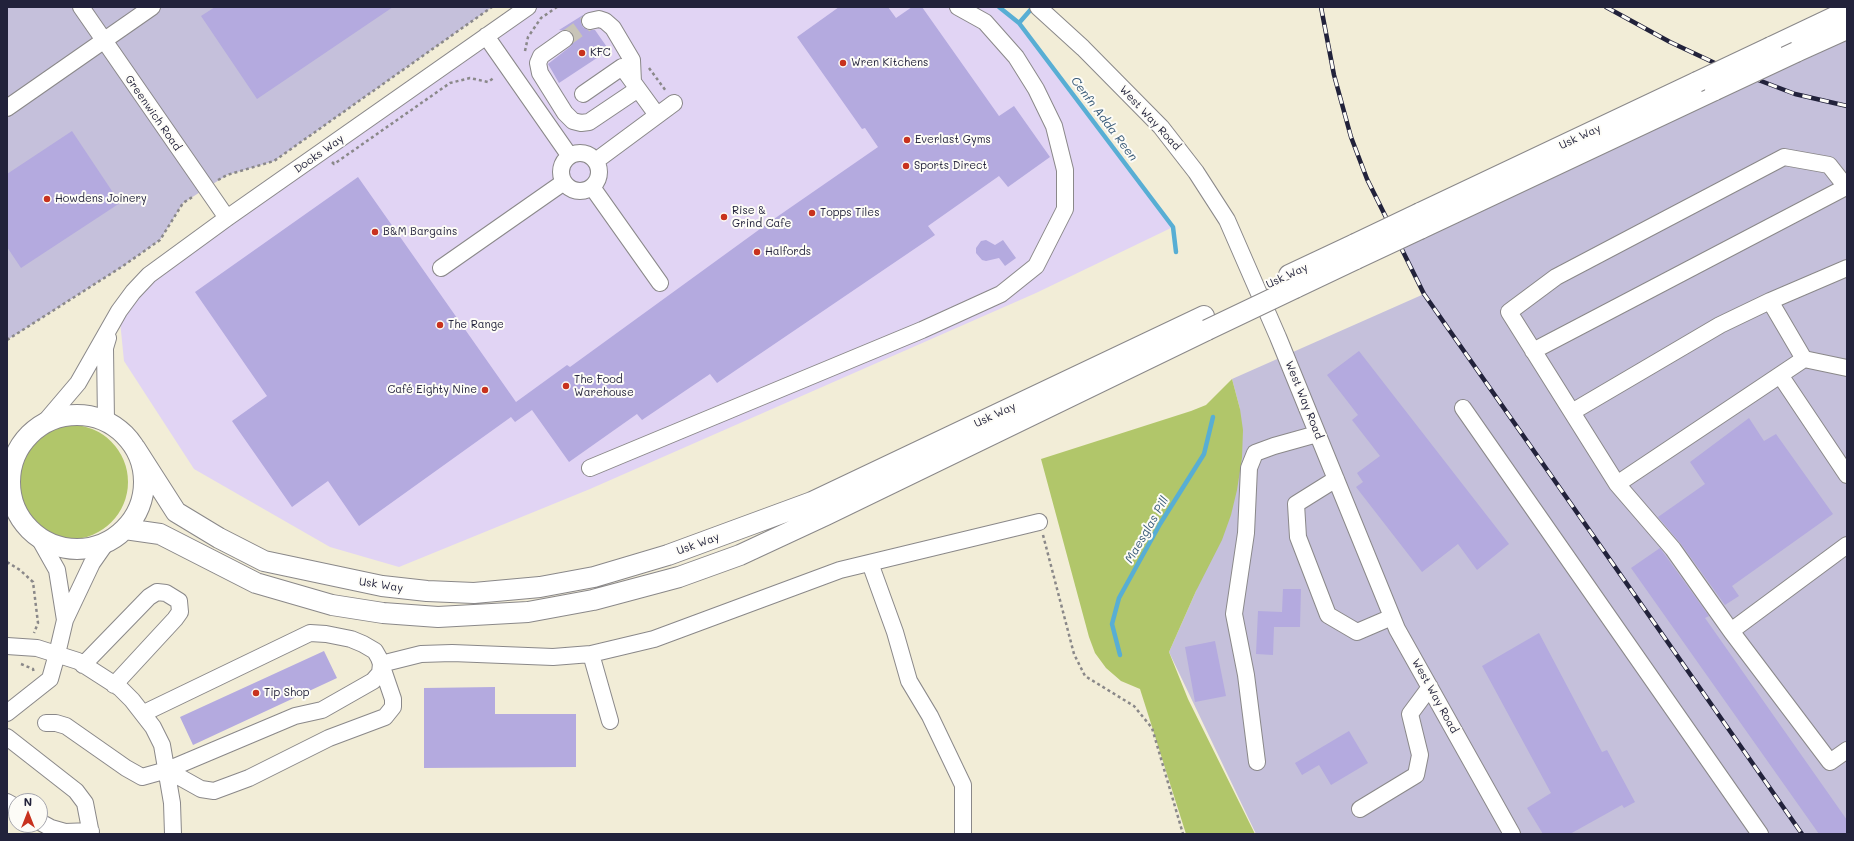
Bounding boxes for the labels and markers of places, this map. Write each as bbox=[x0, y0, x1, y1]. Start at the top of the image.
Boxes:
place label: KFC bbox=[590, 46, 611, 60]
marker: KFC bbox=[577, 48, 587, 58]
place label: Wren Kitchens bbox=[851, 56, 928, 70]
marker: Wren Kitchens bbox=[838, 58, 848, 68]
place label: Everlast Gyms bbox=[915, 133, 991, 147]
marker: Everlast Gyms bbox=[902, 135, 912, 145]
place label: Sports Direct bbox=[914, 159, 987, 173]
marker: Sports Direct bbox=[901, 161, 911, 171]
place label: Howdens Joinery bbox=[55, 192, 147, 206]
marker: Howdens Joinery bbox=[42, 194, 52, 204]
place label: Rise & Grind Cafe bbox=[732, 204, 791, 230]
place label: Topps Tiles bbox=[820, 206, 879, 220]
marker: Topps Tiles bbox=[807, 208, 817, 218]
marker: Rise & Grind Cafe bbox=[719, 212, 729, 222]
place label: B&M Bargains bbox=[383, 225, 457, 239]
marker: B&M Bargains bbox=[370, 227, 380, 237]
place label: Halfords bbox=[765, 245, 811, 259]
marker: Halfords bbox=[752, 247, 762, 257]
place label: The Range bbox=[448, 318, 504, 332]
marker: The Range bbox=[435, 320, 445, 330]
place label: The Food Warehouse bbox=[574, 373, 634, 399]
marker: The Food Warehouse bbox=[561, 381, 571, 391]
place label: Café Eighty Nine bbox=[387, 383, 477, 397]
marker: Café Eighty Nine bbox=[480, 385, 490, 395]
place label: Tip Shop bbox=[264, 686, 310, 700]
marker: Tip Shop bbox=[251, 688, 261, 698]

